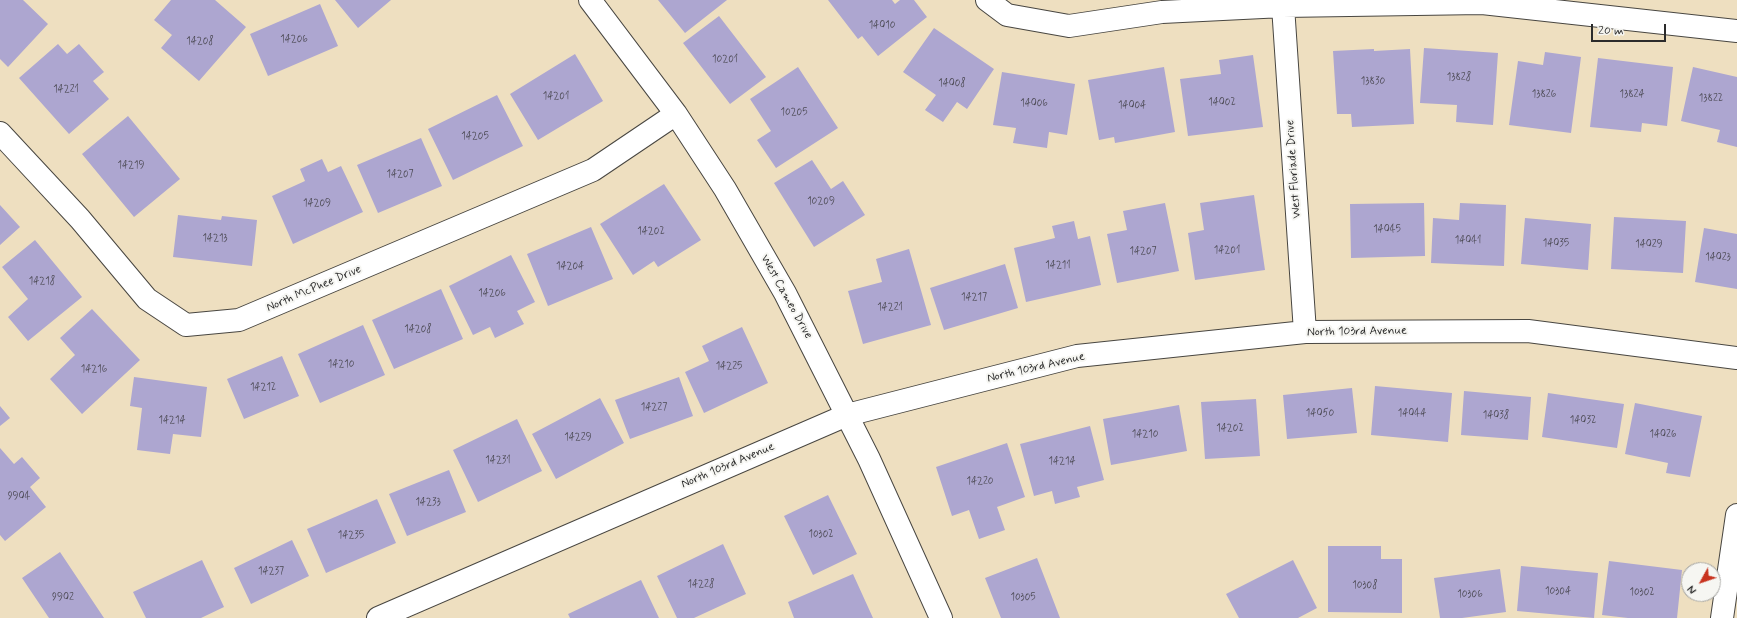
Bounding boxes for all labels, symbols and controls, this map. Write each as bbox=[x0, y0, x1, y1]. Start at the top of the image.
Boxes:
scale bar bbox=[1593, 16, 1668, 42]
house number: 14010 bbox=[869, 20, 895, 32]
text: 20 m bbox=[1598, 23, 1624, 39]
house number: 14206 bbox=[280, 34, 308, 46]
house number: 14208 bbox=[186, 36, 214, 48]
house number: 10201 bbox=[712, 54, 738, 66]
house number: 13828 bbox=[1447, 72, 1471, 84]
house number: 13830 bbox=[1361, 76, 1385, 88]
house number: 14008 bbox=[938, 78, 966, 90]
house number: 14221 bbox=[53, 84, 79, 96]
house number: 13826 bbox=[1532, 89, 1556, 101]
house number: 13824 bbox=[1619, 89, 1645, 101]
house number: 14201 bbox=[543, 91, 569, 103]
house number: 13822 bbox=[1699, 93, 1723, 105]
house number: 14002 bbox=[1208, 97, 1236, 109]
house number: 14006 bbox=[1020, 98, 1048, 110]
house number: 14004 bbox=[1118, 100, 1146, 112]
house number: 10205 bbox=[780, 107, 808, 119]
street label: West Floriade Drive bbox=[1283, 119, 1305, 219]
house number: 14205 bbox=[461, 131, 489, 143]
house number: 14219 bbox=[118, 160, 144, 172]
house number: 14207 bbox=[386, 169, 414, 181]
house number: 10209 bbox=[807, 196, 835, 208]
house number: 14209 bbox=[303, 198, 331, 210]
house number: 14045 bbox=[1373, 224, 1401, 236]
house number: 14202 bbox=[637, 226, 665, 238]
house number: 14213 bbox=[202, 233, 228, 245]
house number: 14041 bbox=[1455, 235, 1481, 247]
house number: 14035 bbox=[1543, 238, 1569, 250]
house number: 14029 bbox=[1635, 239, 1663, 251]
house number: 14201 bbox=[1214, 245, 1240, 257]
house number: 14207 bbox=[1129, 246, 1157, 258]
house number: 14023 bbox=[1705, 252, 1731, 264]
street label: West Cameo Drive bbox=[757, 253, 815, 341]
house number: 14211 bbox=[1045, 260, 1071, 272]
house number: 14204 bbox=[556, 261, 584, 273]
street label: North McPhee Drive bbox=[264, 263, 364, 315]
house number: 14218 bbox=[29, 276, 55, 288]
house number: 14206 bbox=[478, 288, 506, 300]
house number: 14217 bbox=[961, 292, 987, 304]
house number: 14221 bbox=[877, 302, 903, 314]
house number: 14208 bbox=[404, 324, 432, 336]
street label: North 103rd Avenue bbox=[1307, 324, 1407, 340]
street label: North 103rd Avenue bbox=[986, 350, 1086, 386]
house number: 14210 bbox=[328, 359, 354, 371]
house number: 14225 bbox=[716, 361, 742, 373]
house number: 14216 bbox=[81, 364, 107, 376]
house number: 14212 bbox=[250, 382, 276, 394]
house number: 14227 bbox=[641, 402, 667, 414]
house number: 14050 bbox=[1306, 408, 1334, 420]
house number: 14044 bbox=[1398, 408, 1426, 420]
house number: 14038 bbox=[1483, 410, 1509, 422]
house number: 14214 bbox=[158, 415, 186, 427]
house number: 14032 bbox=[1570, 415, 1596, 427]
house number: 14202 bbox=[1216, 423, 1244, 435]
house number: 14210 bbox=[1132, 429, 1158, 441]
house number: 14026 bbox=[1650, 429, 1676, 441]
house number: 14229 bbox=[564, 432, 592, 444]
street label: North 103rd Avenue bbox=[679, 440, 777, 492]
house number: 14231 bbox=[485, 455, 511, 467]
house number: 14214 bbox=[1048, 456, 1076, 468]
house number: 14220 bbox=[966, 476, 994, 488]
house number: 9904 bbox=[8, 491, 30, 503]
house number: 14233 bbox=[415, 497, 441, 509]
house number: 10302 bbox=[808, 529, 834, 541]
house number: 14235 bbox=[338, 530, 364, 542]
north arrow bbox=[1681, 562, 1721, 602]
house number: 14237 bbox=[258, 566, 284, 578]
house number: 14228 bbox=[688, 579, 714, 591]
house number: 10308 bbox=[1352, 580, 1378, 592]
text: N bbox=[1685, 582, 1700, 596]
house number: 10304 bbox=[1545, 586, 1571, 598]
house number: 10302 bbox=[1629, 587, 1655, 599]
house number: 10306 bbox=[1457, 589, 1483, 601]
house number: 9902 bbox=[52, 592, 74, 604]
house number: 10305 bbox=[1010, 592, 1036, 604]

